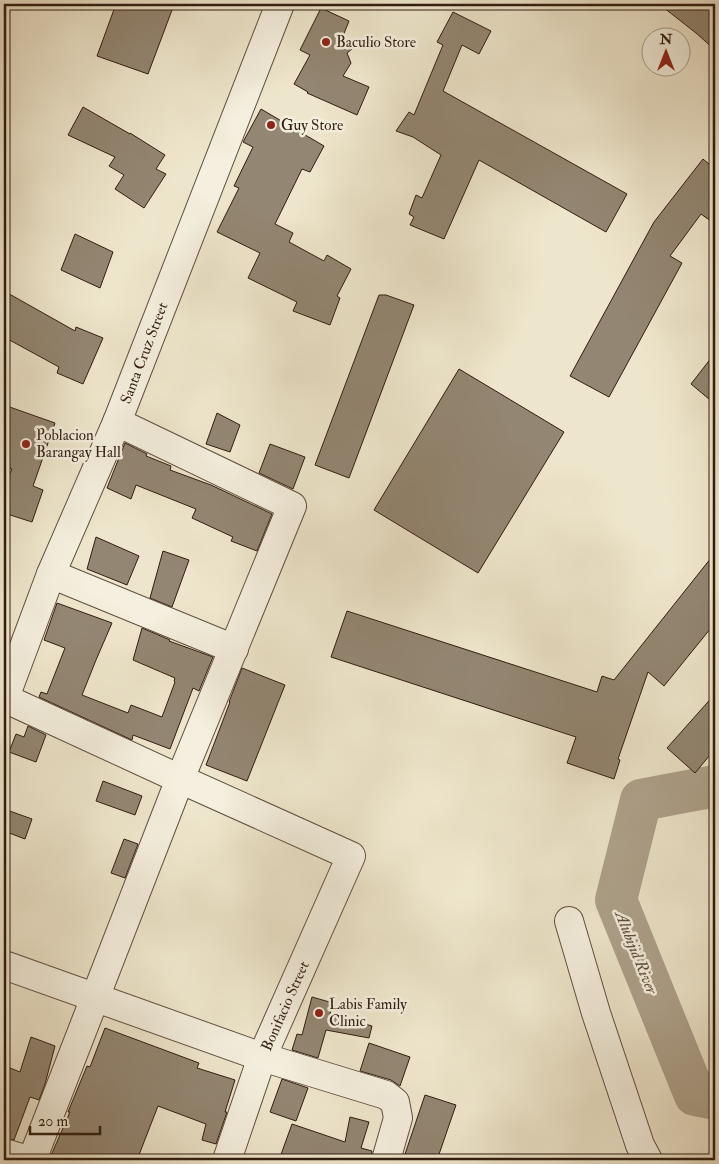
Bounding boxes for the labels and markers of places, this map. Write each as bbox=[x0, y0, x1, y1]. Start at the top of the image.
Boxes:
place label: Baculio Store bbox=[336, 33, 416, 52]
marker: Baculio Store bbox=[320, 36, 332, 48]
place label: Guy Store bbox=[281, 116, 343, 135]
marker: Guy Store bbox=[265, 119, 277, 131]
place label: Poblacion Barangay Hall bbox=[36, 426, 121, 462]
marker: Poblacion Barangay Hall bbox=[20, 438, 32, 450]
place label: Labis Family Clinic bbox=[329, 995, 407, 1031]
marker: Labis Family Clinic bbox=[313, 1007, 325, 1019]

